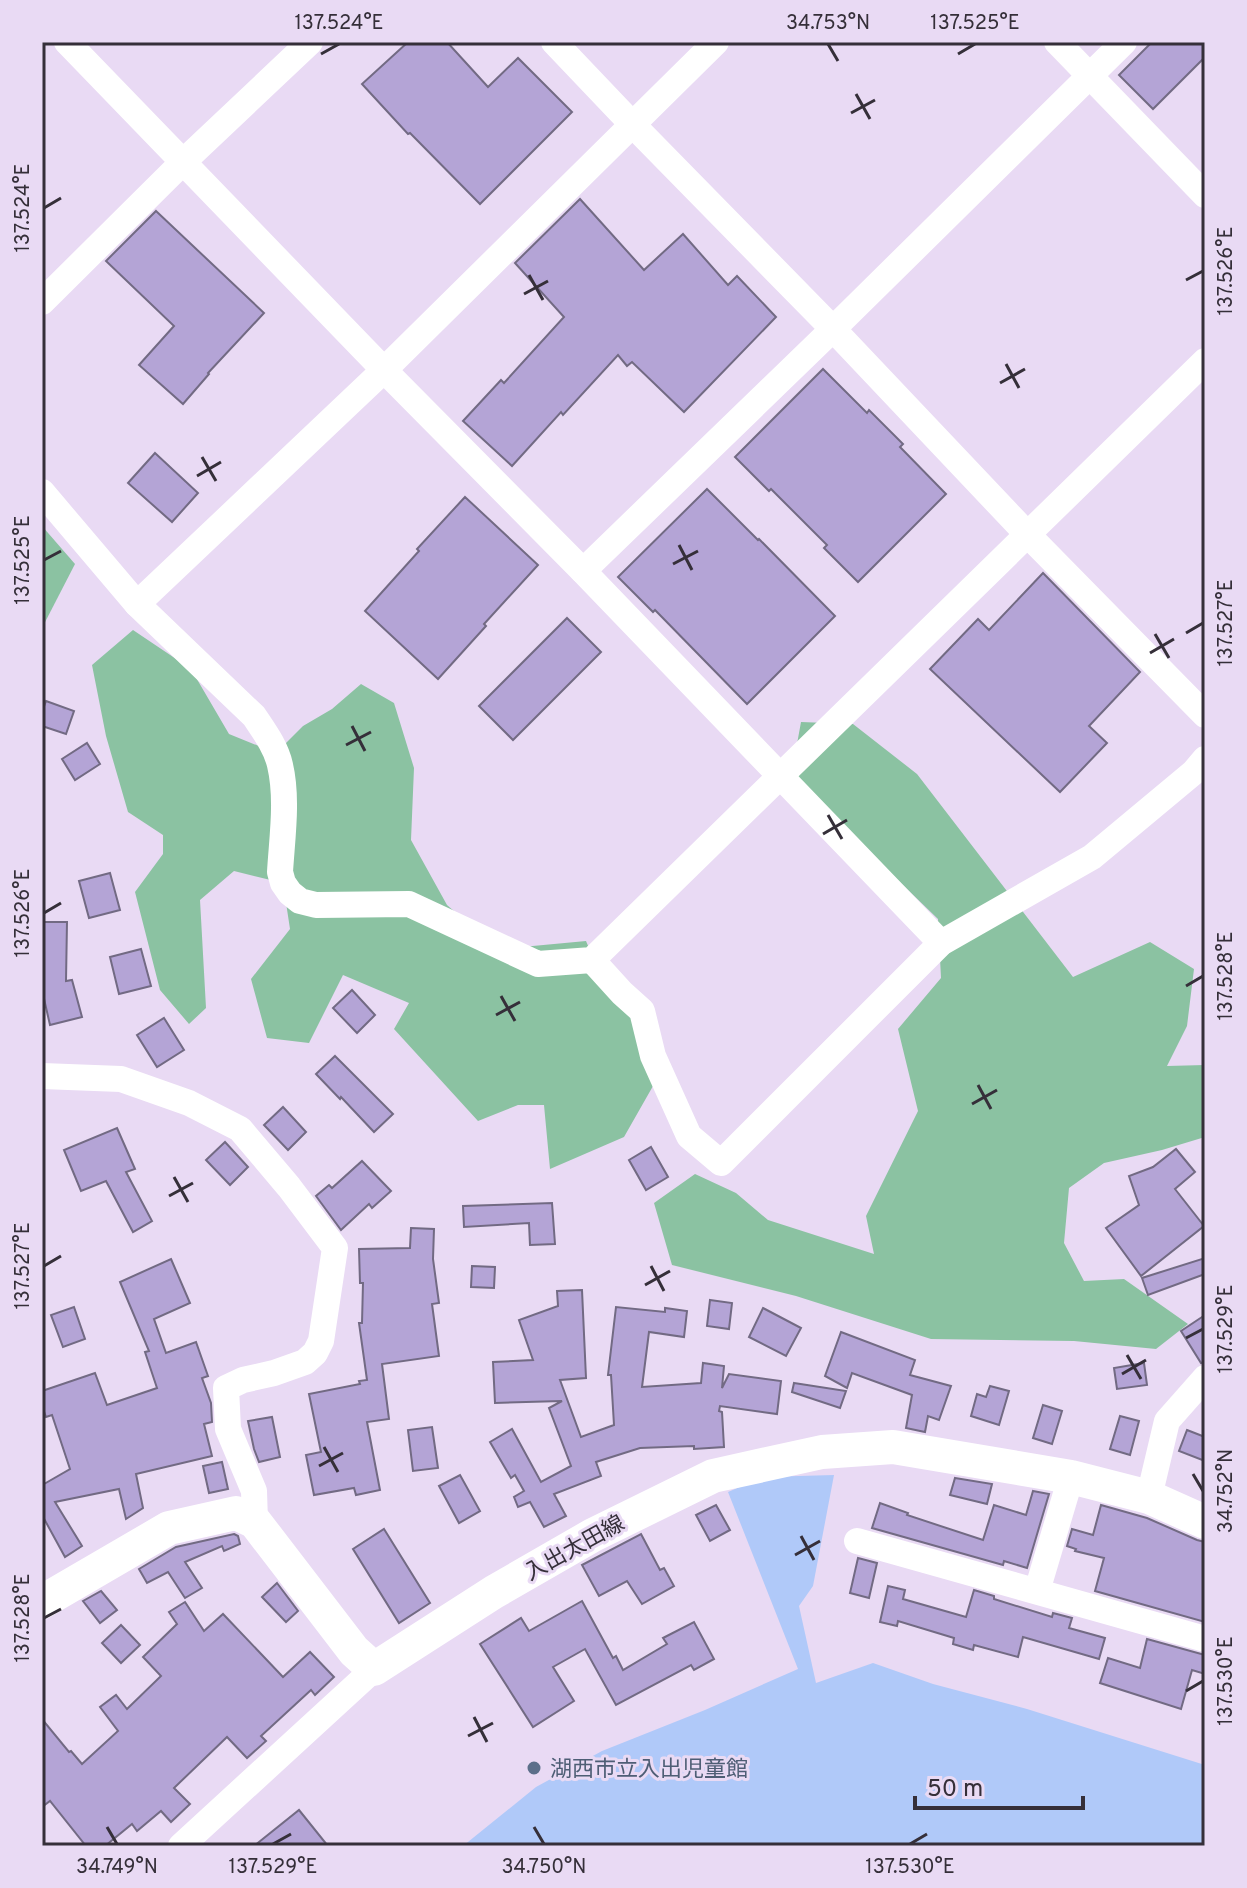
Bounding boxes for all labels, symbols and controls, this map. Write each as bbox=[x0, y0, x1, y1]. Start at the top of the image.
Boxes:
text: 137.524°E bbox=[294, 11, 384, 37]
text: 34.753°N bbox=[786, 11, 870, 37]
text: 137.525°E bbox=[930, 11, 1020, 37]
text: 137.524°E bbox=[11, 163, 37, 253]
text: 137.526°E bbox=[1214, 227, 1240, 315]
text: 137.525°E bbox=[11, 515, 37, 605]
text: 137.527°E bbox=[1214, 579, 1240, 667]
text: 137.526°E bbox=[11, 869, 37, 957]
text: 137.528°E bbox=[1214, 931, 1240, 1021]
text: 137.527°E bbox=[11, 1222, 37, 1310]
text: 137.529°E bbox=[1214, 1285, 1240, 1373]
text: 34.752°N bbox=[1214, 1449, 1240, 1533]
street label: 入出太田線 bbox=[521, 1511, 630, 1588]
text: 137.528°E bbox=[11, 1573, 37, 1663]
text: 137.530°E bbox=[1214, 1636, 1240, 1726]
place label: 湖西市立入出児童館 bbox=[550, 1757, 748, 1784]
marker: 湖西市立入出児童館 bbox=[525, 1759, 543, 1777]
scale bar bbox=[915, 1760, 1083, 1810]
text: 50 m bbox=[927, 1775, 983, 1805]
text: 34.749°N bbox=[76, 1855, 158, 1881]
text: 137.529°E bbox=[229, 1855, 317, 1881]
text: 34.750°N bbox=[502, 1855, 586, 1881]
text: 137.530°E bbox=[865, 1855, 955, 1881]

